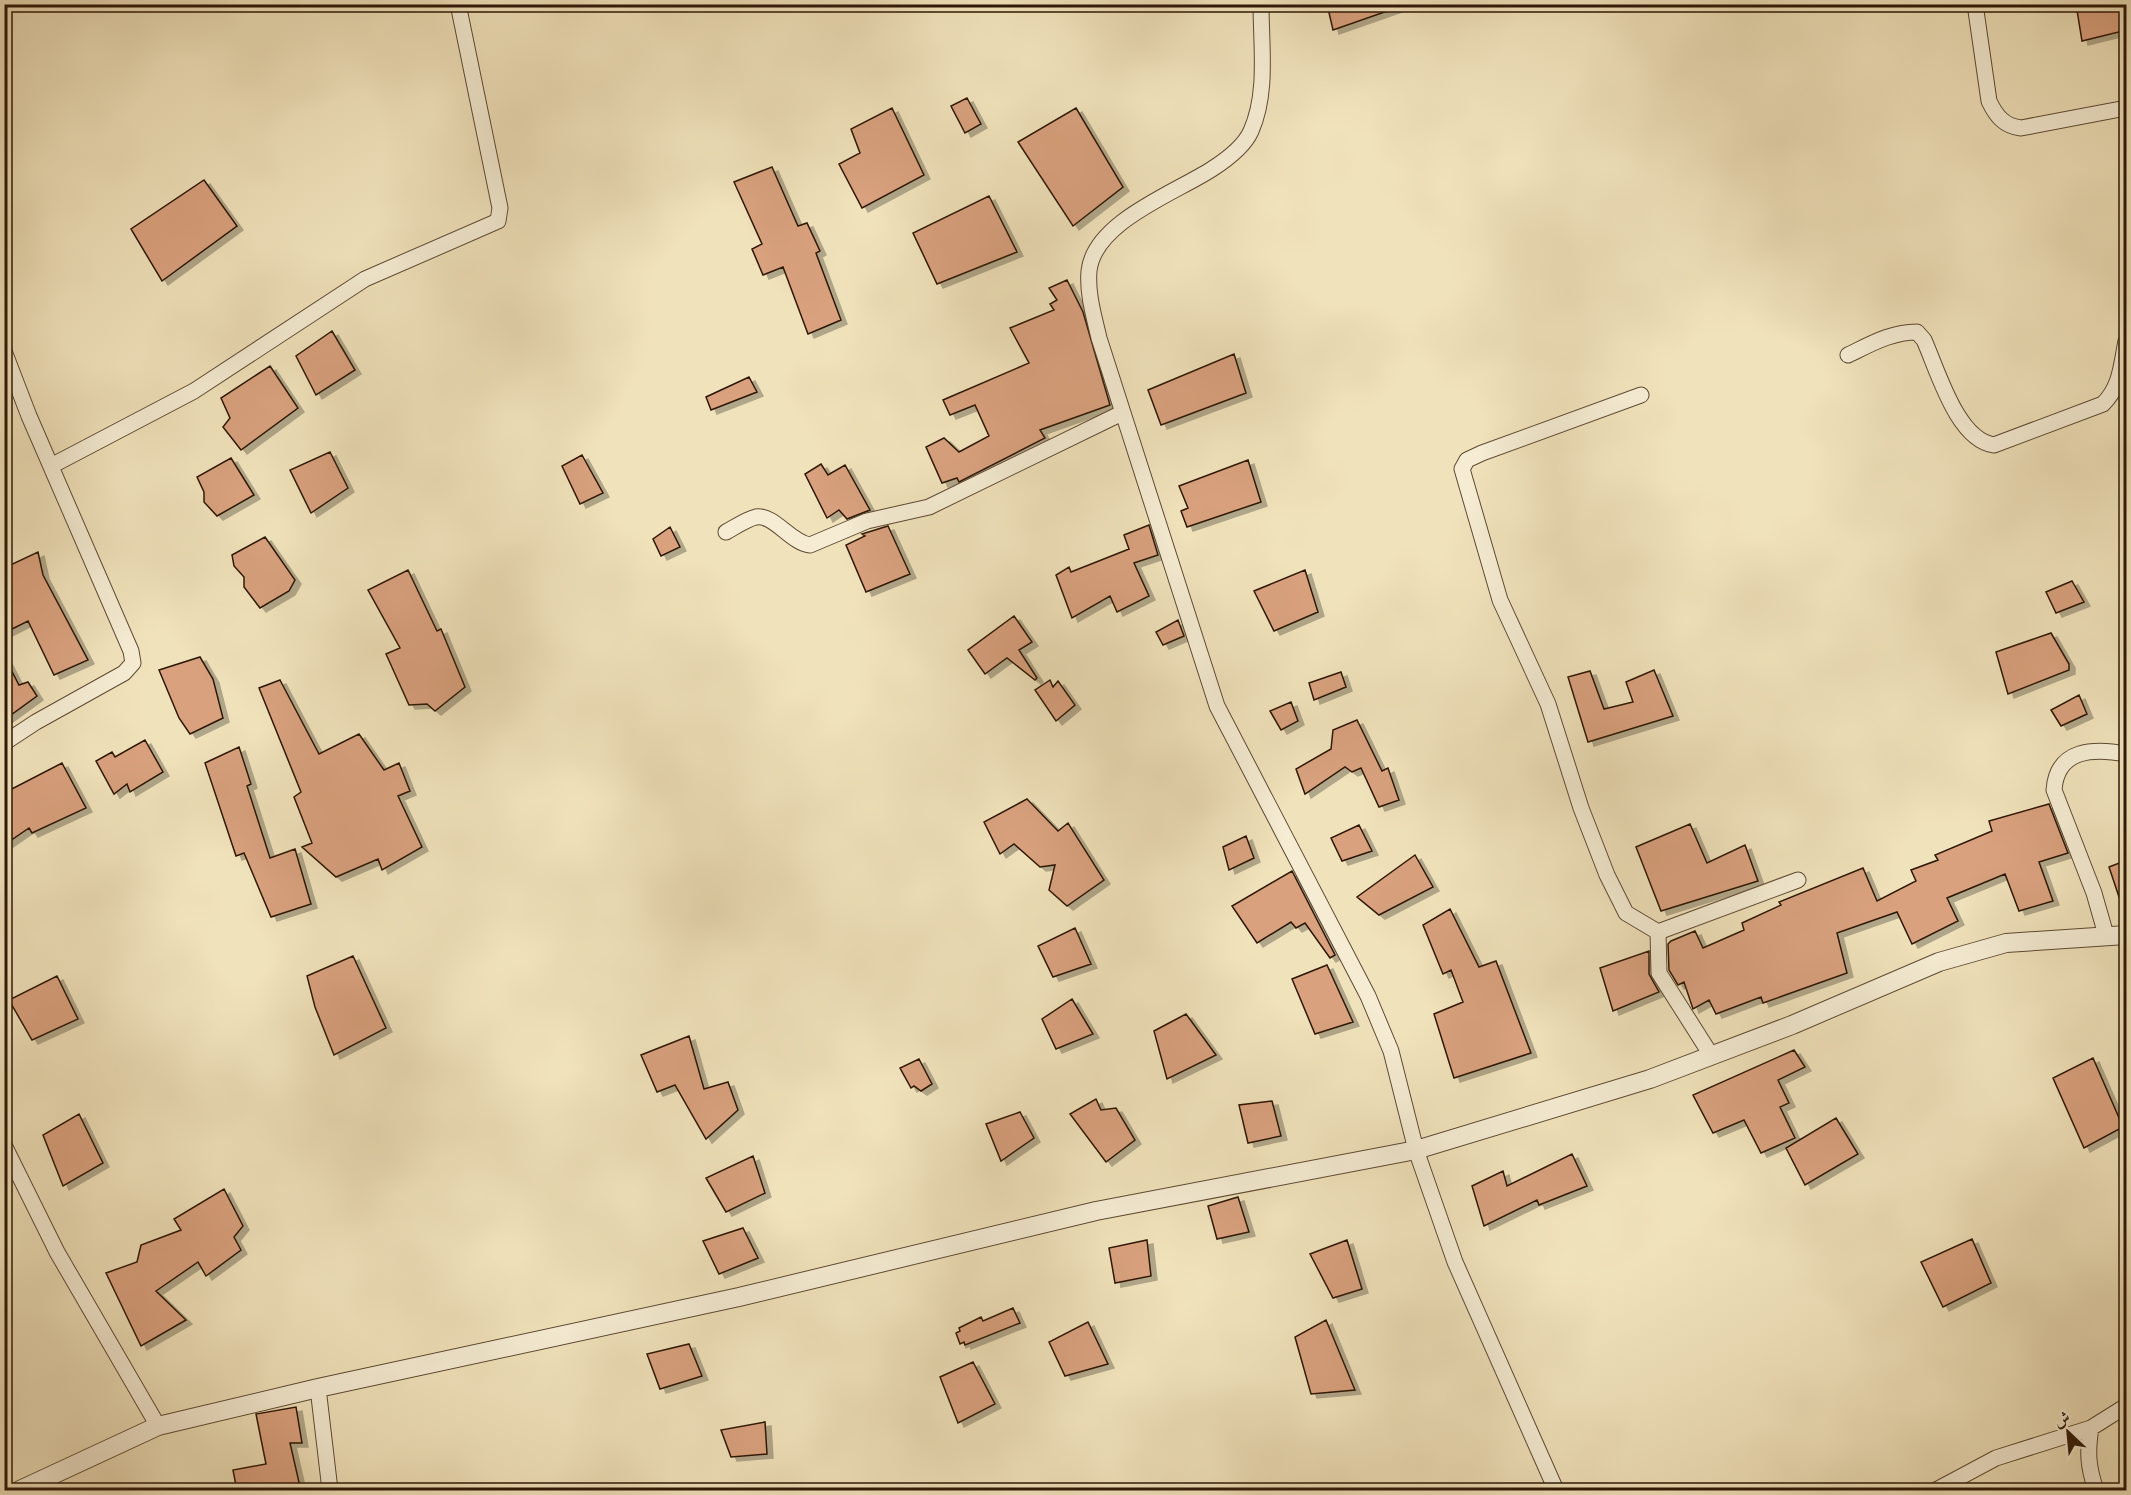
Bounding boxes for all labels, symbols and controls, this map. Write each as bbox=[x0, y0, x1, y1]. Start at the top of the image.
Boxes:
north arrow bbox=[2038, 1402, 2098, 1462]
text: ش bbox=[2050, 1406, 2073, 1431]

